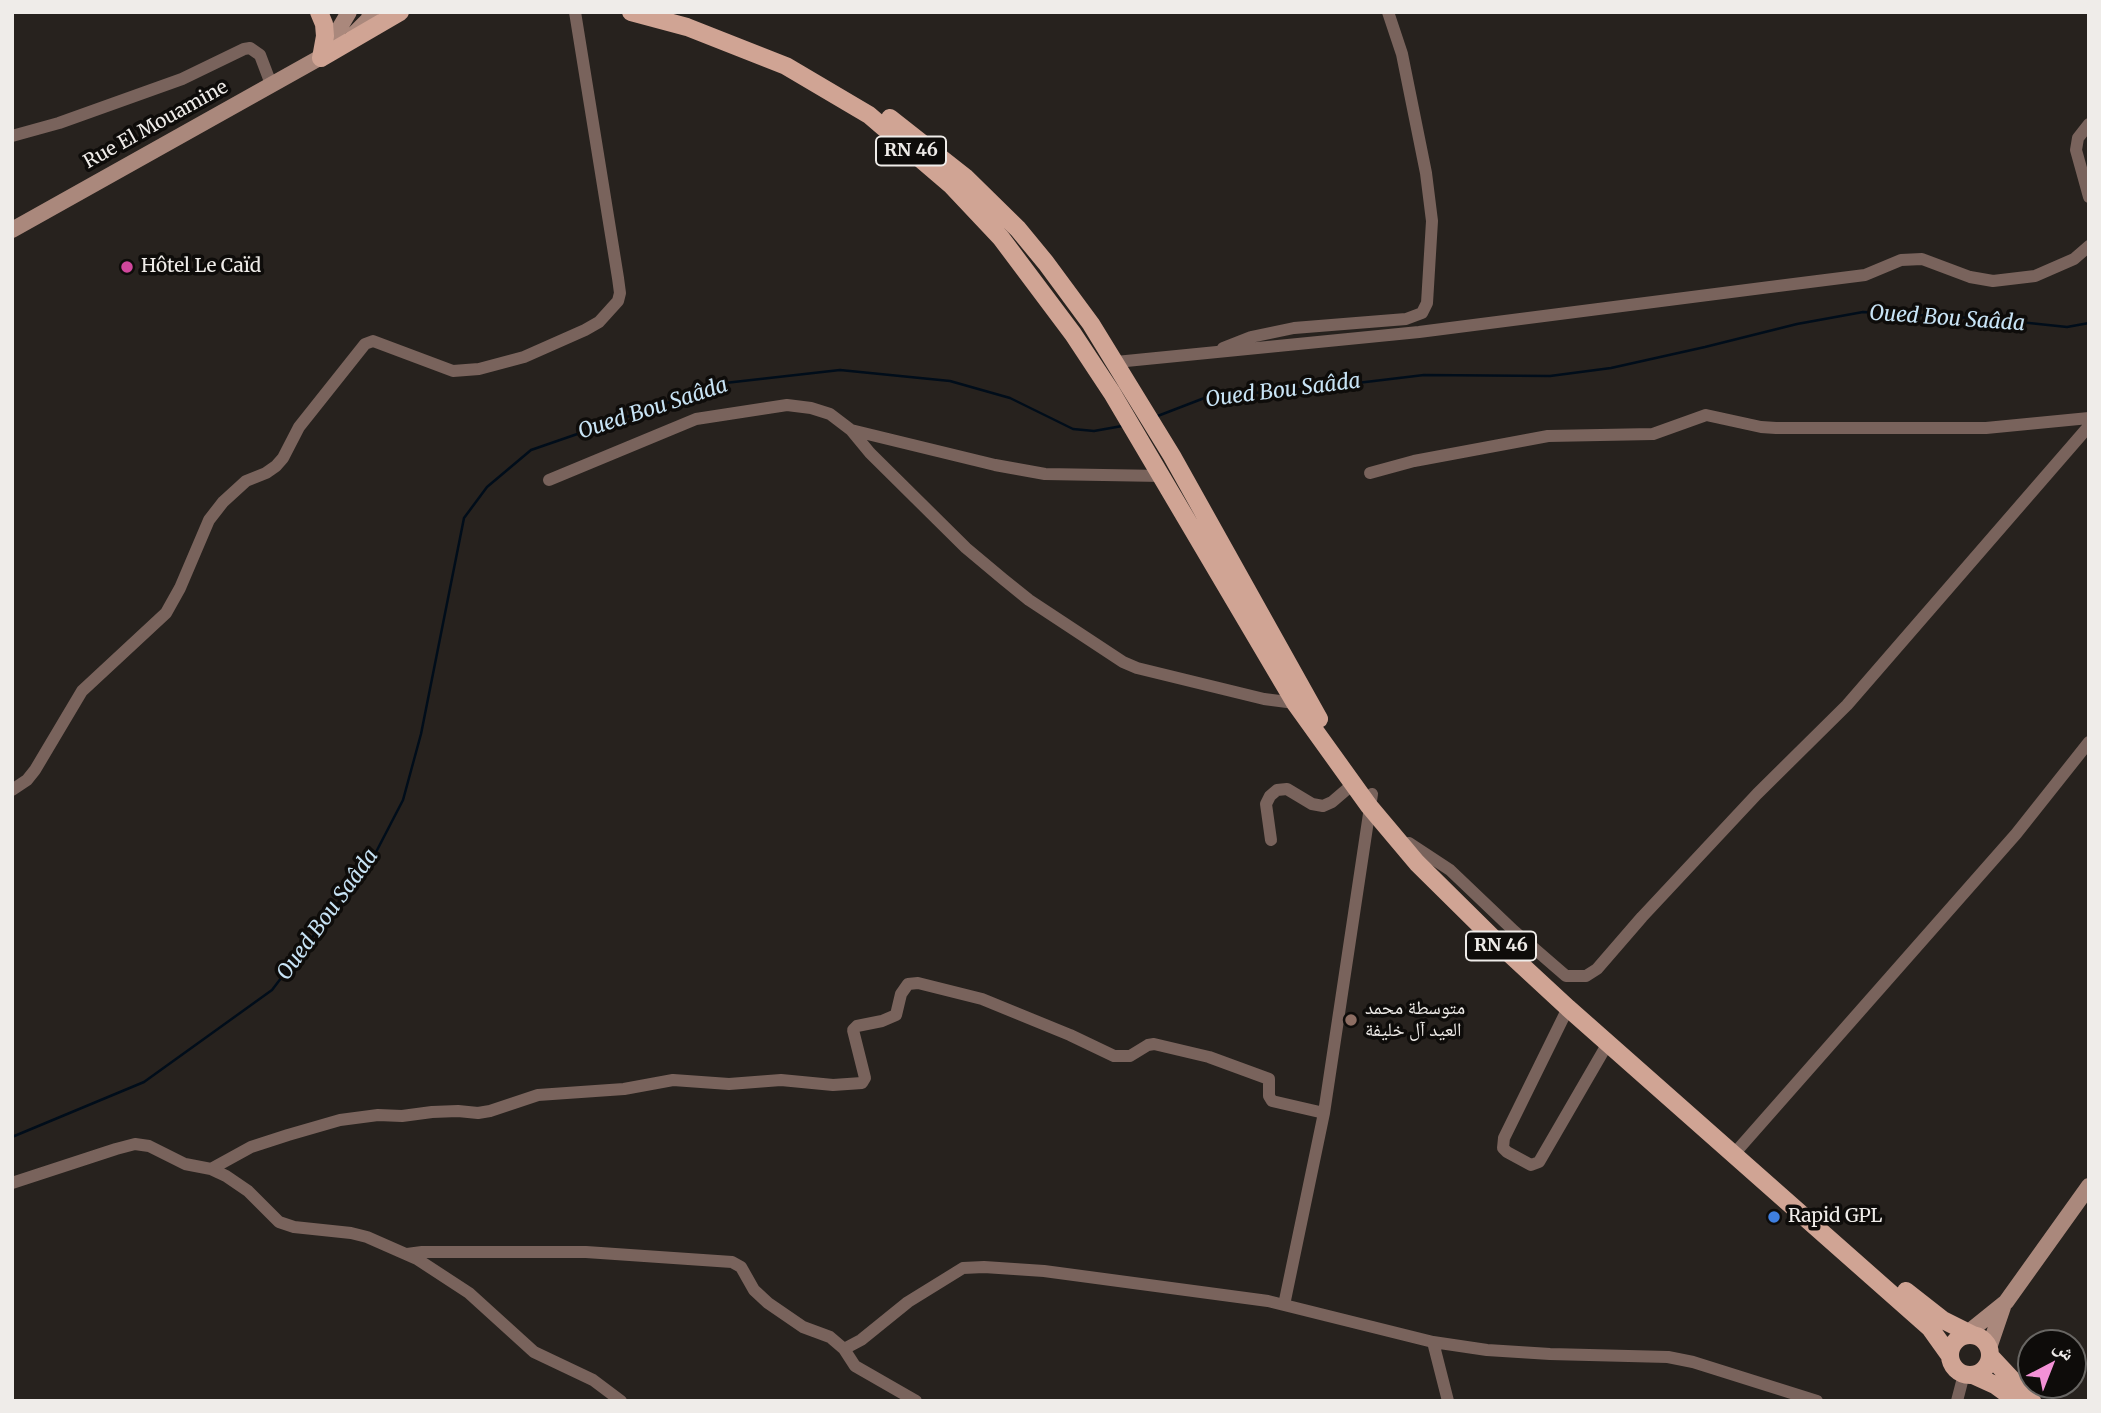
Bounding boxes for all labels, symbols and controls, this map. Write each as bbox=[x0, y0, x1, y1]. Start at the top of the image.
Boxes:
street label: Rue El Mouamine bbox=[80, 76, 232, 174]
road number: RN 46 bbox=[876, 136, 946, 166]
place label: Hôtel Le Caïd bbox=[141, 256, 261, 278]
marker: Hôtel Le Caïd bbox=[119, 259, 135, 275]
water label: Oued Bou Saâda bbox=[1868, 301, 2026, 337]
water label: Oued Bou Saâda bbox=[1204, 369, 1362, 413]
water label: Oued Bou Saâda bbox=[575, 373, 731, 445]
water label: Oued Bou Saâda bbox=[272, 844, 384, 986]
road number: RN 46 bbox=[1466, 931, 1536, 960]
place label: متوسطة محمد العيد آل خليفة bbox=[1365, 998, 1465, 1042]
marker: متوسطة محمد العيد آل خليفة bbox=[1343, 1012, 1359, 1028]
place label: Rapid GPL bbox=[1788, 1206, 1882, 1228]
marker: Rapid GPL bbox=[1766, 1209, 1782, 1225]
north arrow bbox=[2017, 1329, 2087, 1399]
text: ش bbox=[2049, 1334, 2080, 1366]

